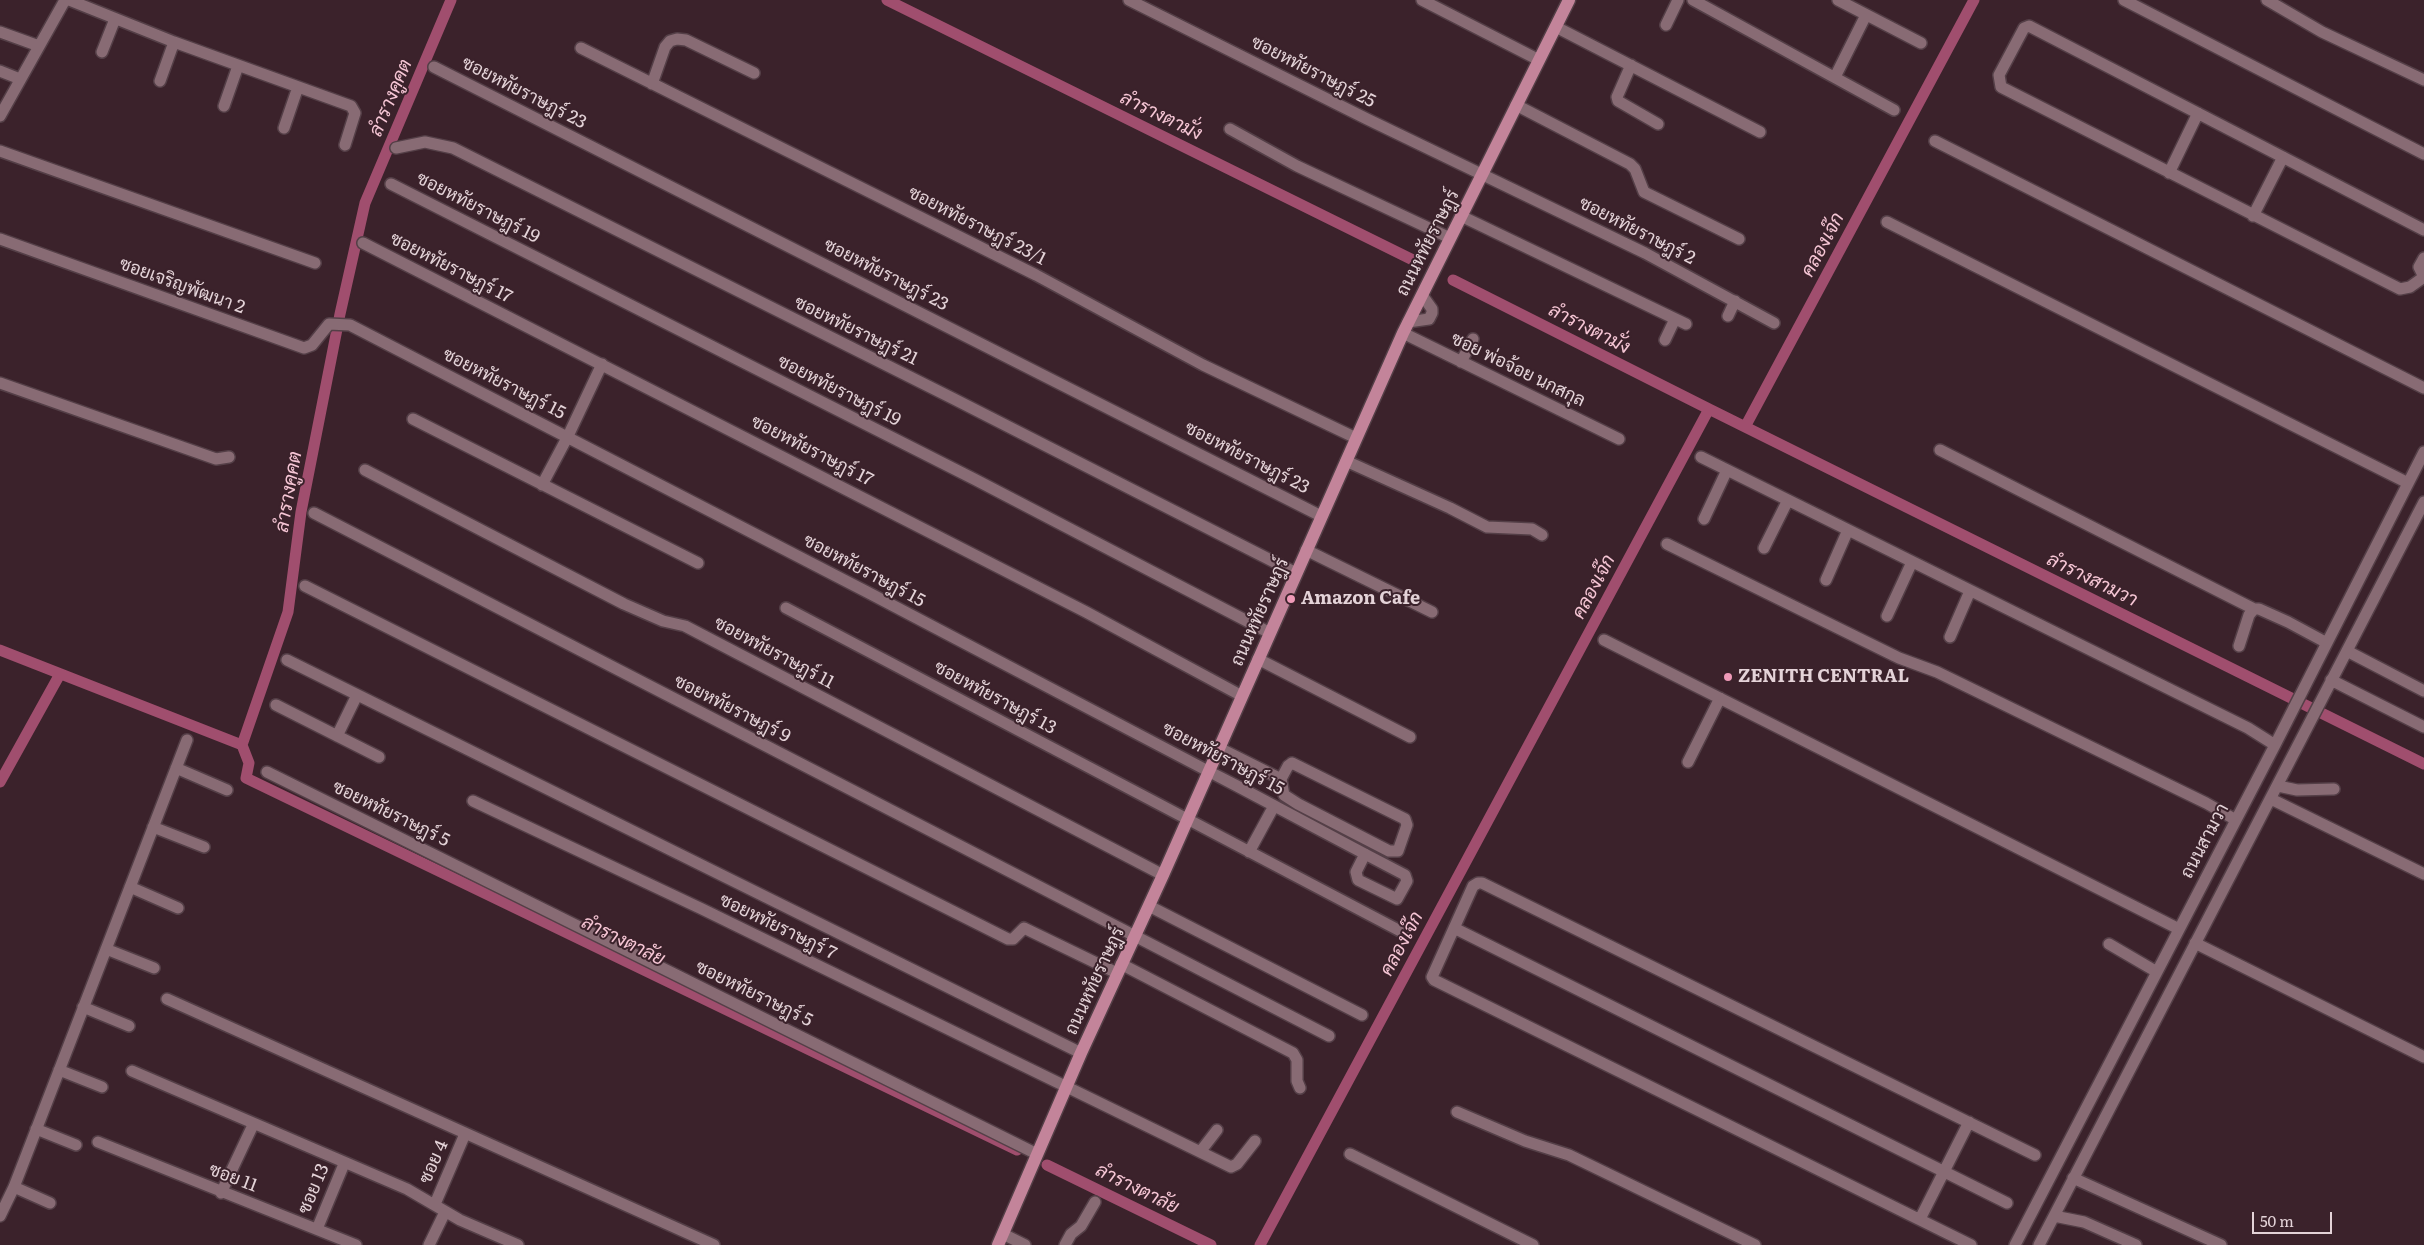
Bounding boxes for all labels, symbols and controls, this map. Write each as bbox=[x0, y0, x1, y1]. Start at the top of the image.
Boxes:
street label: ซอยหทัยราษฎร์ 25 bbox=[1247, 31, 1379, 113]
street label: ซอยหทัยราษฎร์ 23 bbox=[458, 52, 590, 134]
water label: ลำรางคูคต bbox=[365, 56, 417, 140]
water label: ลำรางตามั่ง bbox=[1116, 86, 1206, 146]
street label: ซอยหทัยราษฎร์ 19 bbox=[413, 168, 543, 248]
street label: ซอยหทัยราษฎร์ 23/1 bbox=[904, 182, 1050, 270]
street label: ถนนหทัยราษฎร์ bbox=[1392, 186, 1464, 300]
street label: ซอยหทัยราษฎร์ 2 bbox=[1575, 192, 1699, 270]
water label: คลองเจ๊ก bbox=[1797, 209, 1849, 281]
street label: ซอยหทัยราษฎร์ 17 bbox=[386, 228, 516, 308]
street label: ซอยหทัยราษฎร์ 23 bbox=[820, 234, 952, 316]
street label: ซอยเจริญพัฒนา 2 bbox=[116, 253, 248, 319]
street label: ซอยหทัยราษฎร์ 21 bbox=[791, 292, 921, 370]
water label: ลำรางตามั่ง bbox=[1544, 299, 1634, 359]
street label: ซอย พ่อจ้อย นกสกุล bbox=[1447, 328, 1589, 412]
street label: ซอยหทัยราษฎร์ 15 bbox=[439, 344, 569, 424]
street label: ซอยหทัยราษฎร์ 19 bbox=[774, 351, 904, 431]
street label: ซอยหทัยราษฎร์ 17 bbox=[747, 411, 877, 491]
street label: ซอยหทัยราษฎร์ 23 bbox=[1181, 417, 1313, 499]
water label: ลำรางคูคต bbox=[271, 450, 307, 534]
street label: ซอยหทัยราษฎร์ 15 bbox=[799, 530, 929, 612]
water label: ลำรางสามวา bbox=[2043, 548, 2141, 612]
water label: คลองเจ๊ก bbox=[1568, 551, 1620, 623]
street label: ถนนหทัยราษฎร์ bbox=[1226, 554, 1294, 670]
place label: Amazon Cafe bbox=[1301, 588, 1420, 610]
marker: Amazon Cafe bbox=[1285, 593, 1297, 605]
street label: ซอยหทัยราษฎร์ 11 bbox=[710, 612, 838, 694]
street label: ซอยหทัยราษฎร์ 13 bbox=[930, 657, 1060, 739]
place label: ZENITH CENTRAL bbox=[1738, 666, 1909, 688]
street label: ซอยหทัยราษฎร์ 9 bbox=[670, 670, 794, 748]
marker: ZENITH CENTRAL bbox=[1722, 671, 1734, 683]
street label: ซอยหทัยราษฎร์ 15 bbox=[1158, 718, 1288, 800]
street label: ซอยหทัยราษฎร์ 5 bbox=[329, 776, 453, 852]
street label: ถนนสามวา bbox=[2176, 800, 2234, 882]
street label: ซอยหทัยราษฎร์ 7 bbox=[716, 889, 840, 965]
water label: คลองเจ๊ก bbox=[1376, 908, 1428, 980]
water label: ลำรางตาลัย bbox=[578, 911, 668, 971]
street label: ถนนหทัยราษฎร์ bbox=[1061, 924, 1129, 1038]
street label: ซอยหทัยราษฎร์ 5 bbox=[692, 956, 816, 1032]
street label: ซอย 4 bbox=[415, 1137, 453, 1187]
street label: ซอย 11 bbox=[206, 1159, 260, 1197]
water label: ลำรางตาลัย bbox=[1092, 1159, 1182, 1219]
street label: ซอย 13 bbox=[294, 1161, 334, 1217]
scale bar bbox=[2254, 1202, 2334, 1234]
text: 50 m bbox=[2260, 1209, 2294, 1232]

